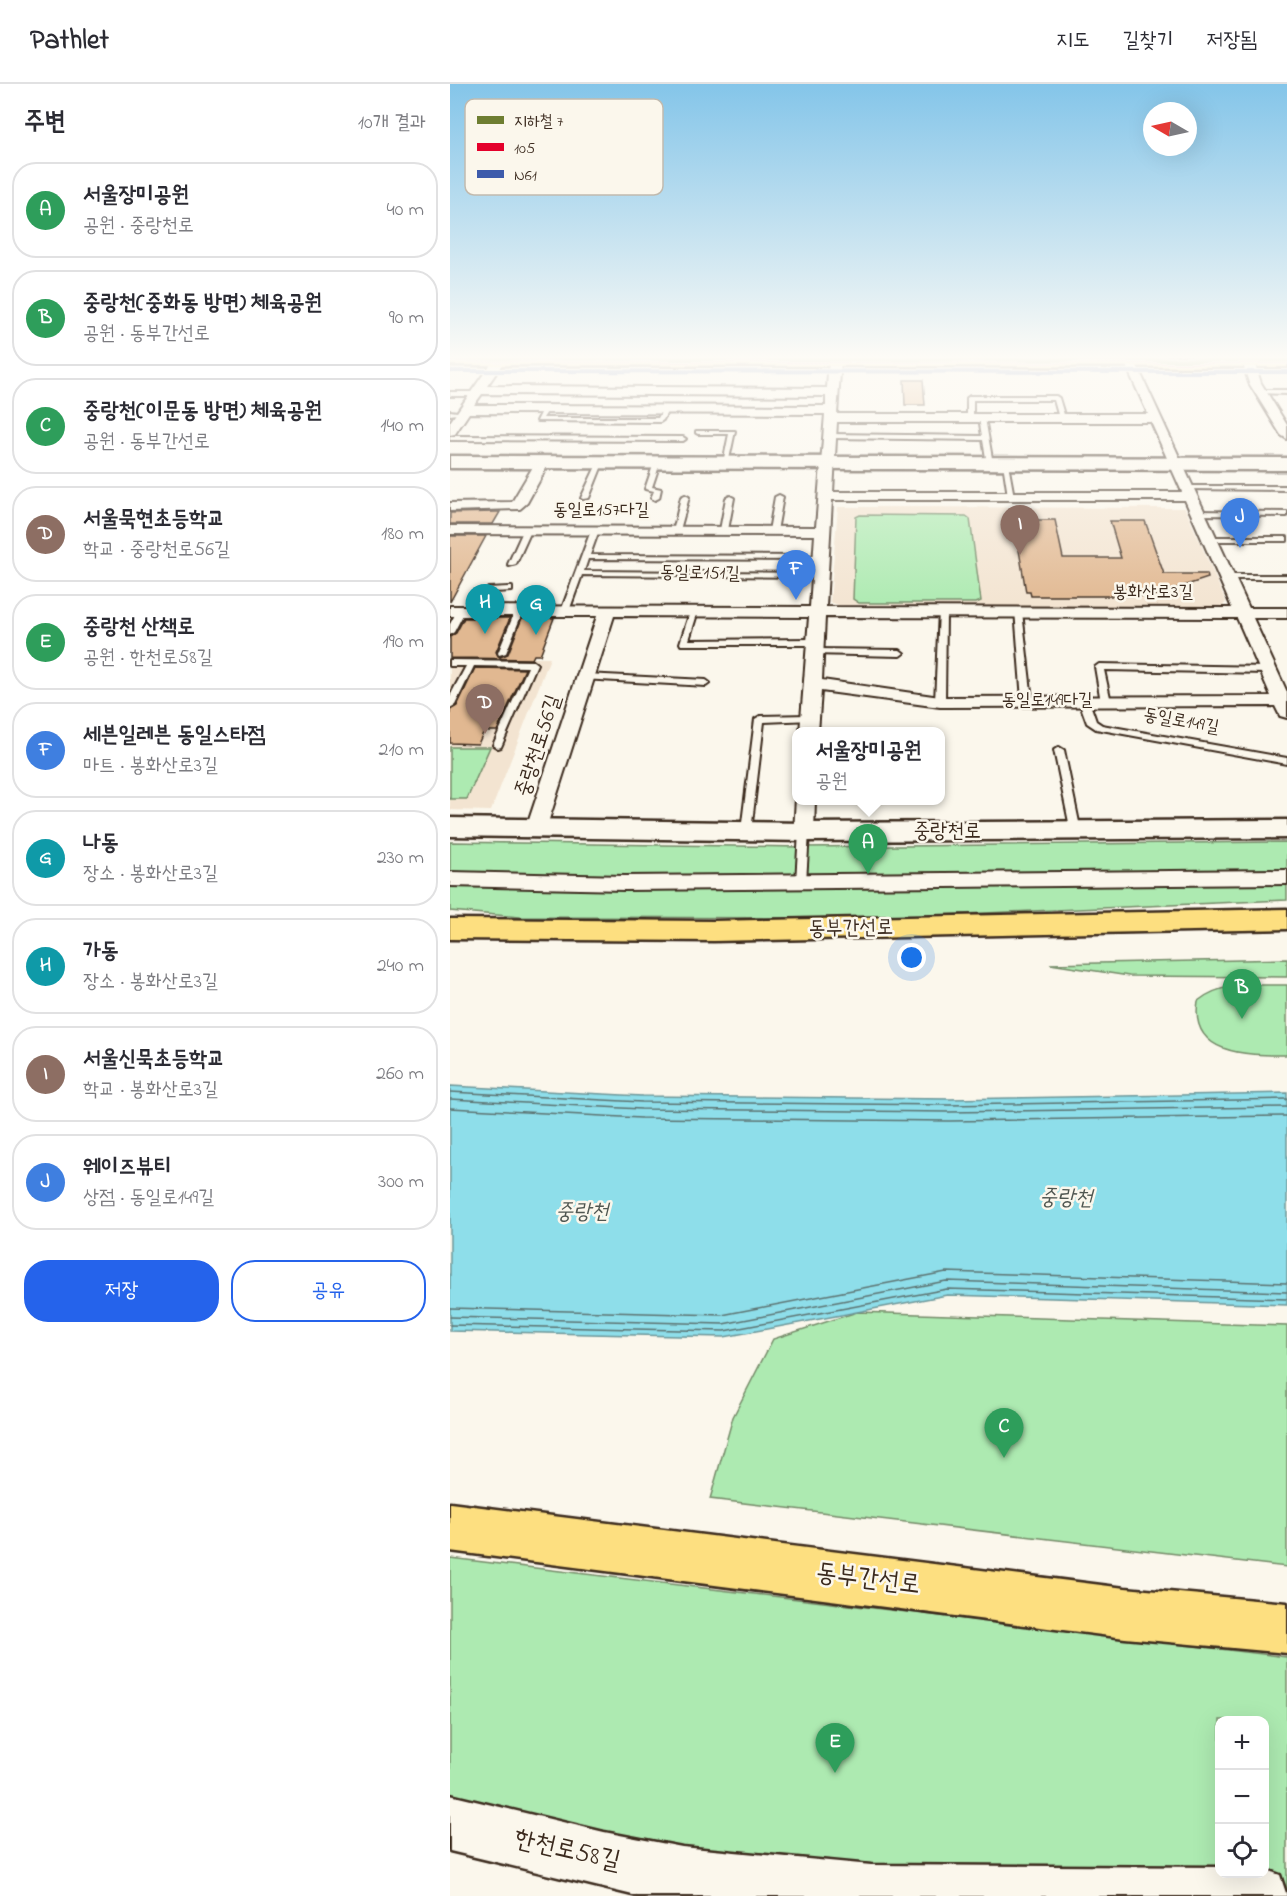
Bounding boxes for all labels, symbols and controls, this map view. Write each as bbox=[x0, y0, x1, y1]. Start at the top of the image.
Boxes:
text: Pathlet bbox=[30, 21, 109, 62]
text: 지도 bbox=[1056, 26, 1090, 56]
text: 길찾기 bbox=[1123, 26, 1173, 56]
text: 저장됨 bbox=[1206, 26, 1257, 56]
legend bbox=[465, 99, 663, 195]
north arrow bbox=[1143, 102, 1197, 156]
text: 주변 bbox=[24, 104, 66, 142]
text: 10개 결과 bbox=[358, 109, 426, 138]
text: 지하철 7 bbox=[514, 110, 564, 134]
text: 105 bbox=[514, 137, 535, 161]
text: N61 bbox=[514, 164, 537, 188]
text: 서울장미공원 bbox=[83, 180, 189, 212]
text: A bbox=[39, 196, 52, 225]
text: 40 m bbox=[387, 196, 424, 225]
text: 공원 · 중랑천로 bbox=[83, 212, 194, 241]
text: 중랑천(중화동 방면) 체육공원 bbox=[83, 288, 322, 320]
text: B bbox=[39, 304, 52, 333]
text: 90 m bbox=[389, 304, 424, 333]
text: 공원 · 동부간선로 bbox=[83, 320, 210, 349]
text: 중랑천(이문동 방면) 체육공원 bbox=[83, 396, 322, 428]
text: C bbox=[40, 412, 51, 441]
text: 140 m bbox=[380, 412, 424, 441]
text: 공원 · 동부간선로 bbox=[83, 428, 210, 457]
street label: 동일로157다길 bbox=[553, 498, 649, 524]
pin: J bbox=[1220, 498, 1260, 548]
text: 서울묵현초등학교 bbox=[83, 504, 225, 536]
pin: I bbox=[1000, 506, 1040, 555]
text: D bbox=[38, 520, 53, 549]
text: 180 m bbox=[381, 520, 424, 549]
text: 학교 · 중랑천로56길 bbox=[83, 536, 230, 565]
pin: F bbox=[776, 550, 816, 600]
street label: 동일로151길 bbox=[660, 560, 741, 588]
street label: 봉화산로3길 bbox=[1113, 580, 1193, 606]
pin: H bbox=[465, 584, 504, 634]
pin: G bbox=[516, 586, 556, 635]
text: 중랑천 산책로 bbox=[83, 612, 195, 644]
text: E bbox=[39, 628, 52, 657]
text: 190 m bbox=[382, 628, 424, 657]
text: 공원 · 한천로58길 bbox=[83, 644, 213, 673]
pin: D bbox=[465, 684, 504, 734]
street label: 동일로149다길 bbox=[1002, 688, 1093, 714]
street label: 중랑천로56길 bbox=[508, 691, 570, 801]
street label: 동일로149길 bbox=[1141, 703, 1221, 742]
text: 세븐일레븐 동일스타점 bbox=[83, 720, 266, 752]
popup bbox=[792, 727, 945, 805]
text: F bbox=[39, 736, 52, 765]
text: 210 m bbox=[379, 736, 424, 765]
text: 서울장미공원 bbox=[815, 736, 922, 768]
text: 마트 · 봉화산로3길 bbox=[83, 752, 218, 781]
text: 공원 bbox=[815, 768, 848, 797]
street label: 중랑천로 bbox=[913, 817, 981, 847]
pin: A bbox=[848, 824, 888, 874]
text: 나동 bbox=[83, 828, 118, 860]
text: G bbox=[39, 844, 52, 873]
text: 230 m bbox=[377, 844, 424, 873]
text: 장소 · 봉화산로3길 bbox=[83, 860, 218, 889]
street label: 동부간선로 bbox=[808, 913, 894, 945]
text: 가동 bbox=[83, 936, 118, 968]
your location bbox=[897, 943, 926, 972]
text: H bbox=[40, 952, 51, 981]
text: 240 m bbox=[377, 952, 424, 981]
text: 장소 · 봉화산로3길 bbox=[83, 968, 218, 997]
pin: B bbox=[1222, 970, 1262, 1019]
text: 서울신묵초등학교 bbox=[83, 1044, 225, 1076]
text: I bbox=[43, 1060, 48, 1089]
text: 260 m bbox=[376, 1060, 424, 1089]
text: 학교 · 봉화산로3길 bbox=[83, 1076, 218, 1105]
text: 웨이즈뷰티 bbox=[83, 1152, 172, 1184]
text: J bbox=[41, 1168, 50, 1197]
text: 300 m bbox=[378, 1168, 424, 1197]
water label: 중랑천 bbox=[1039, 1183, 1095, 1216]
text: 상점 · 동일로149길 bbox=[83, 1184, 214, 1213]
water label: 중랑천 bbox=[555, 1197, 611, 1229]
button: 저장 bbox=[24, 1260, 219, 1322]
button: 공유 bbox=[231, 1260, 426, 1322]
pin: C bbox=[984, 1408, 1024, 1458]
street label: 동부간선로 bbox=[814, 1555, 922, 1605]
map controls bbox=[1215, 1716, 1269, 1878]
button: + bbox=[1215, 1716, 1269, 1770]
pin: E bbox=[816, 1724, 854, 1773]
button: − bbox=[1215, 1770, 1269, 1824]
street label: 한천로58길 bbox=[510, 1820, 624, 1882]
button: locate bbox=[1215, 1824, 1269, 1878]

